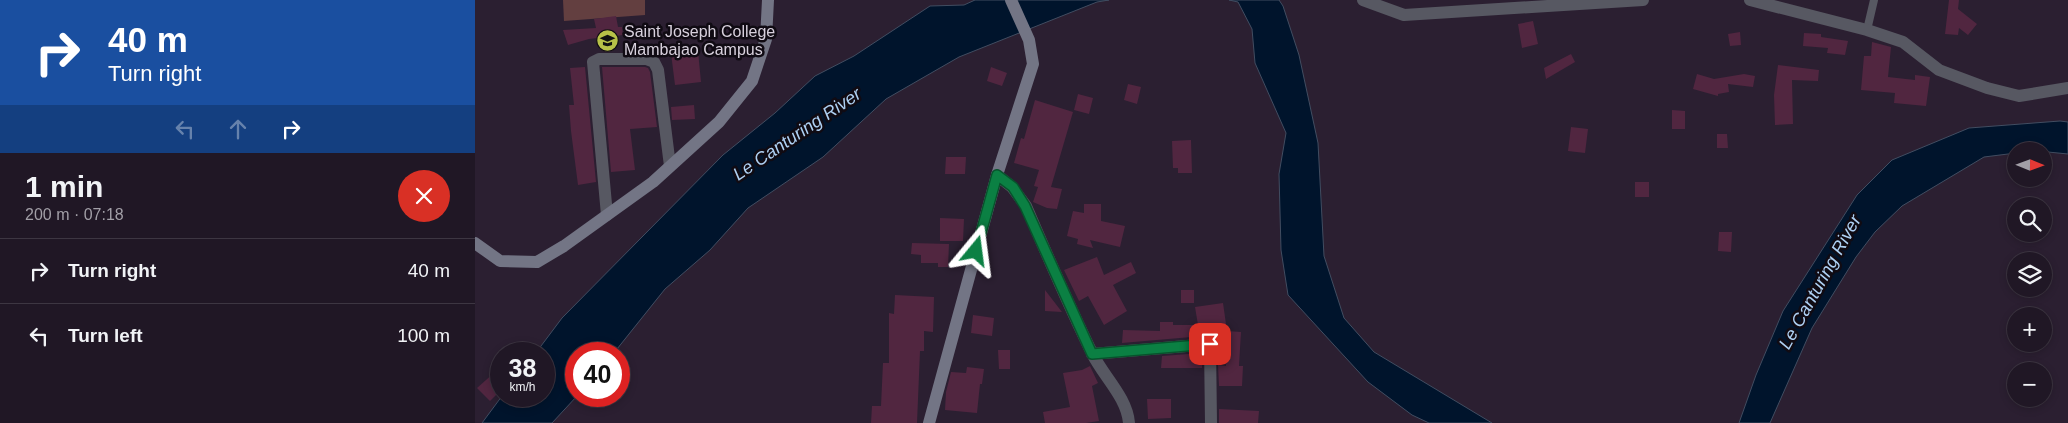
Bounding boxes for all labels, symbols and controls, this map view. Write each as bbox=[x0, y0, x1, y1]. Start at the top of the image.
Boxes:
icon: right bbox=[25, 20, 90, 85]
text: 40 m bbox=[108, 20, 188, 59]
place label: Saint Joseph College Mambajao Campus bbox=[624, 23, 775, 58]
school or university icon: Saint Joseph College Mambajao Campus bbox=[596, 28, 620, 52]
text: Turn right bbox=[108, 61, 201, 86]
water label: Le Canturing River bbox=[729, 83, 866, 184]
icon: left bbox=[171, 115, 199, 143]
icon: ahead bbox=[224, 115, 252, 143]
icon: right bbox=[277, 115, 305, 143]
north arrow bbox=[2007, 142, 2053, 188]
map controls bbox=[2007, 142, 2052, 407]
text: 1 min bbox=[25, 170, 103, 203]
button: close bbox=[398, 170, 450, 222]
button: search bbox=[2007, 197, 2052, 242]
text: 200 m · 07:18 bbox=[25, 206, 124, 223]
water label: Le Canturing River bbox=[1775, 211, 1866, 352]
position arrow bbox=[949, 224, 1001, 276]
button: layers bbox=[2007, 252, 2052, 297]
icon: right bbox=[25, 257, 53, 285]
text: Turn right bbox=[68, 260, 156, 281]
text: 40 m bbox=[408, 260, 450, 281]
button: + bbox=[2007, 307, 2052, 352]
icon: left bbox=[25, 322, 53, 350]
pin bbox=[1189, 323, 1231, 365]
text: Turn left bbox=[68, 325, 143, 346]
text: 100 m bbox=[397, 325, 450, 346]
icon: arrive bbox=[1196, 330, 1224, 358]
speed limit sign: 40 bbox=[565, 342, 630, 407]
text: 38 bbox=[509, 354, 536, 382]
button: − bbox=[2007, 362, 2052, 407]
text: km/h bbox=[509, 380, 536, 394]

